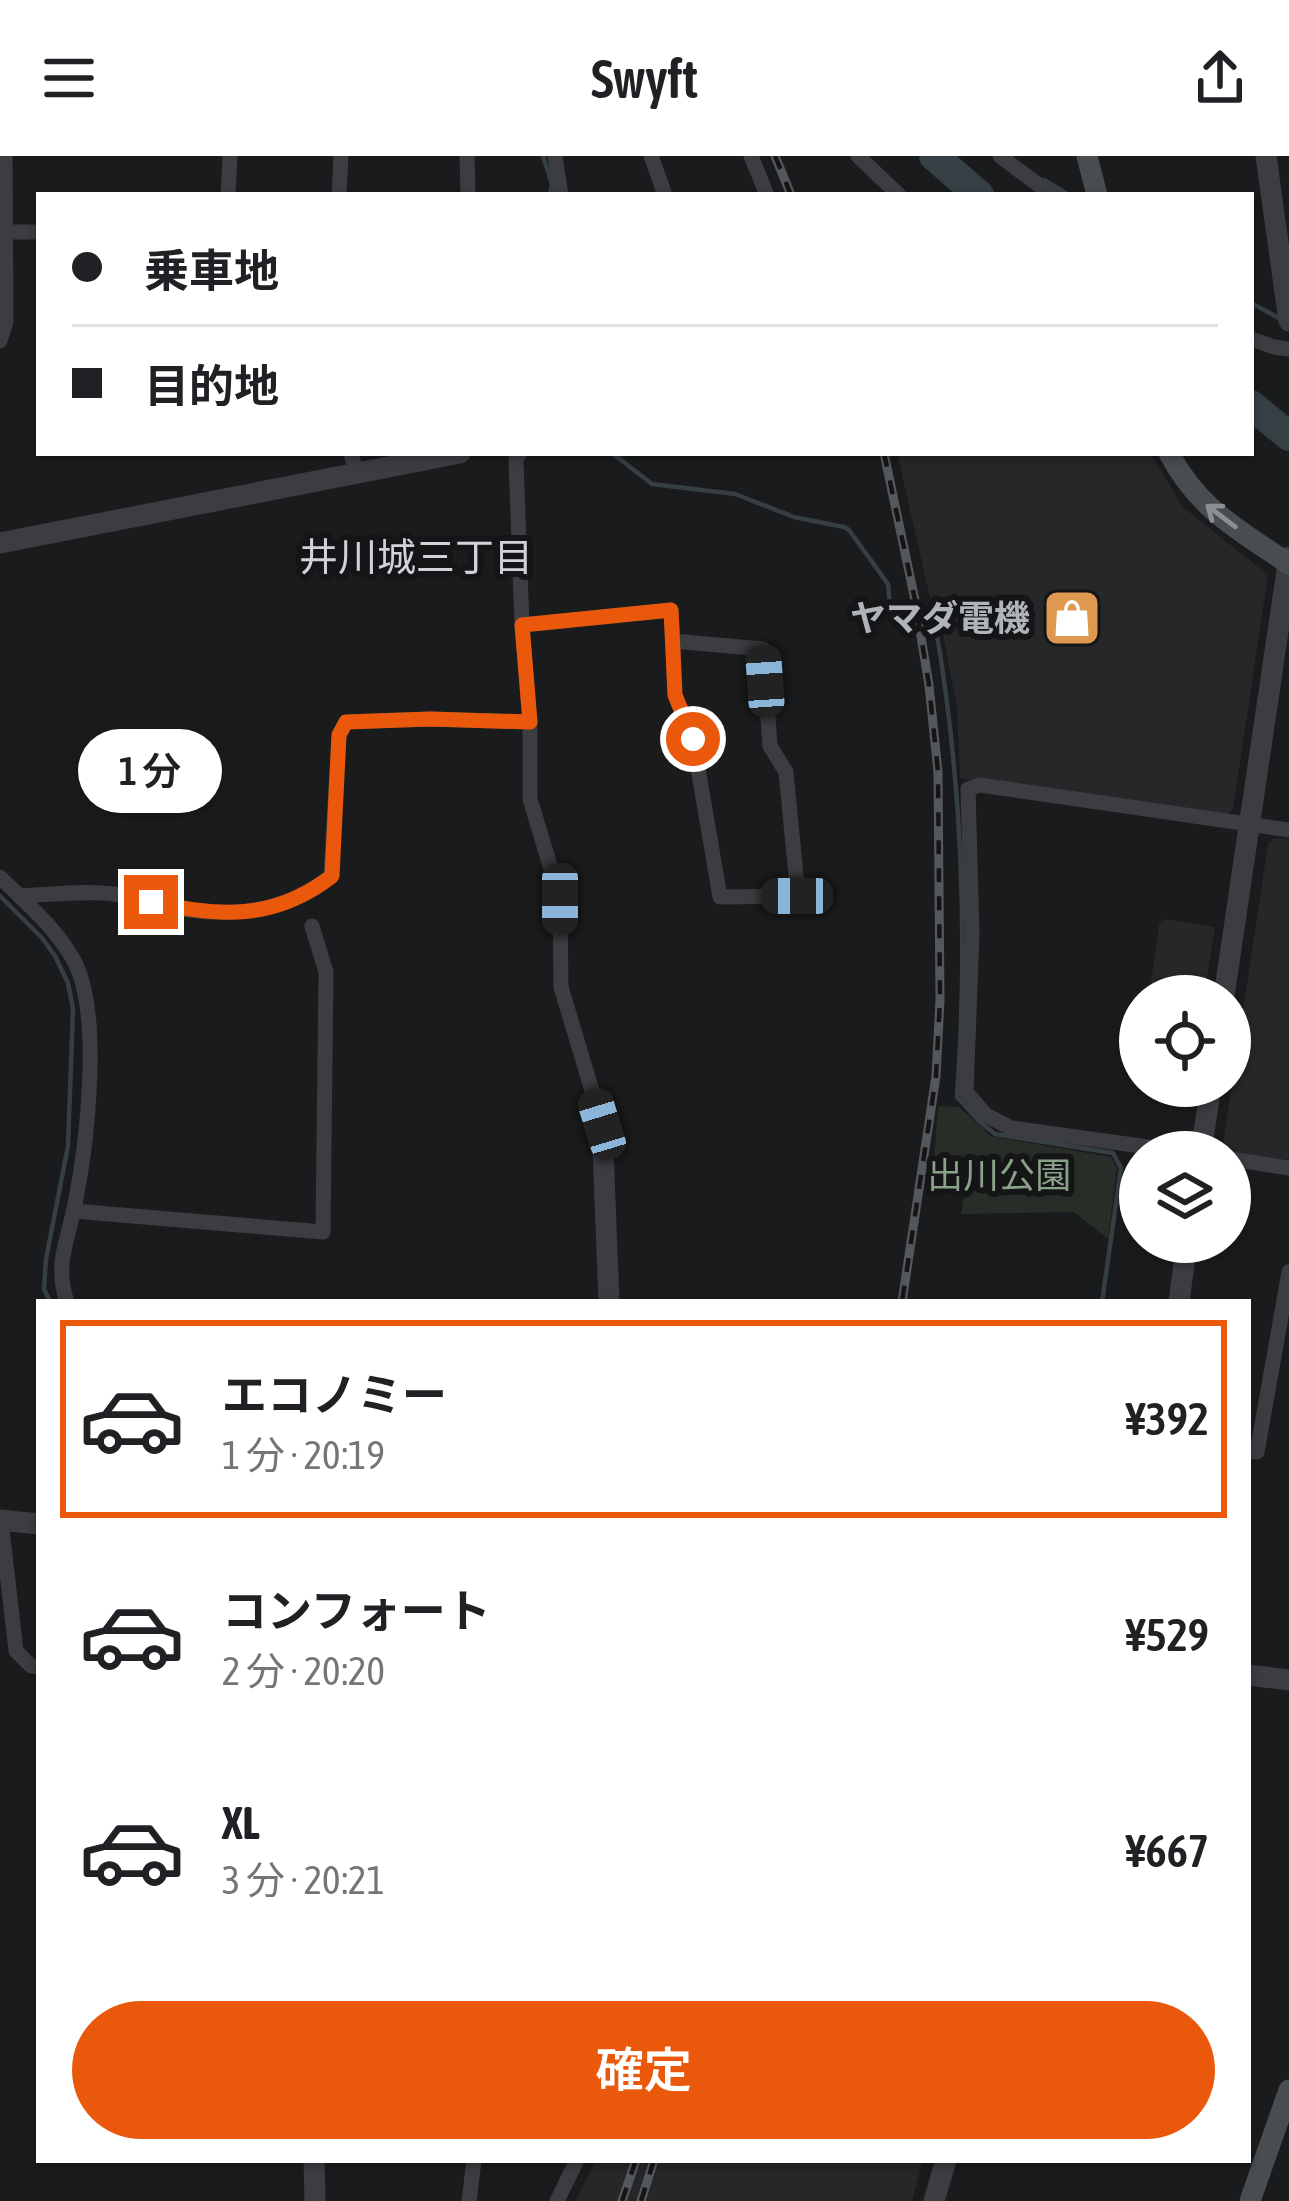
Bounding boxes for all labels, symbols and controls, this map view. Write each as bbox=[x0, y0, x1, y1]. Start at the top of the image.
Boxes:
icon: menu bbox=[36, 45, 102, 111]
icon: share bbox=[1187, 45, 1253, 111]
text: Swyft bbox=[591, 48, 698, 109]
text: 乗車地 bbox=[144, 245, 279, 297]
text: 目的地 bbox=[144, 360, 279, 412]
one-way arrow bbox=[1205, 503, 1237, 530]
district label: 井川城三丁目 bbox=[299, 535, 533, 579]
shop icon: ヤマダ電機 bbox=[1041, 587, 1103, 649]
place label: ヤマダ電機 bbox=[850, 597, 1030, 639]
car bbox=[745, 644, 785, 718]
route start bbox=[666, 712, 720, 766]
callout: 1 分 bbox=[79, 728, 223, 812]
text: 1 分 bbox=[119, 749, 181, 793]
car bbox=[542, 863, 578, 935]
route end bbox=[124, 875, 178, 929]
car bbox=[761, 878, 833, 914]
map controls bbox=[1119, 975, 1251, 1263]
button: locate bbox=[1119, 975, 1251, 1107]
car bbox=[574, 1084, 630, 1164]
button: layers bbox=[1119, 1131, 1251, 1263]
park label: 出川公園 bbox=[927, 1154, 1071, 1196]
icon: car bbox=[78, 1365, 186, 1473]
text: エコノミー bbox=[222, 1369, 447, 1421]
text: ¥392 bbox=[1126, 1393, 1209, 1445]
text: 1 分 · 20:19 bbox=[222, 1433, 385, 1477]
icon: car bbox=[78, 1581, 186, 1689]
text: コンフォート bbox=[222, 1585, 491, 1637]
text: ¥529 bbox=[1126, 1609, 1209, 1661]
text: 2 分 · 20:20 bbox=[222, 1649, 385, 1693]
icon: car bbox=[78, 1797, 186, 1905]
text: XL bbox=[222, 1797, 260, 1849]
text: ¥667 bbox=[1126, 1825, 1209, 1877]
text: 3 分 · 20:21 bbox=[222, 1858, 385, 1902]
button: 確定 bbox=[72, 2001, 1215, 2139]

